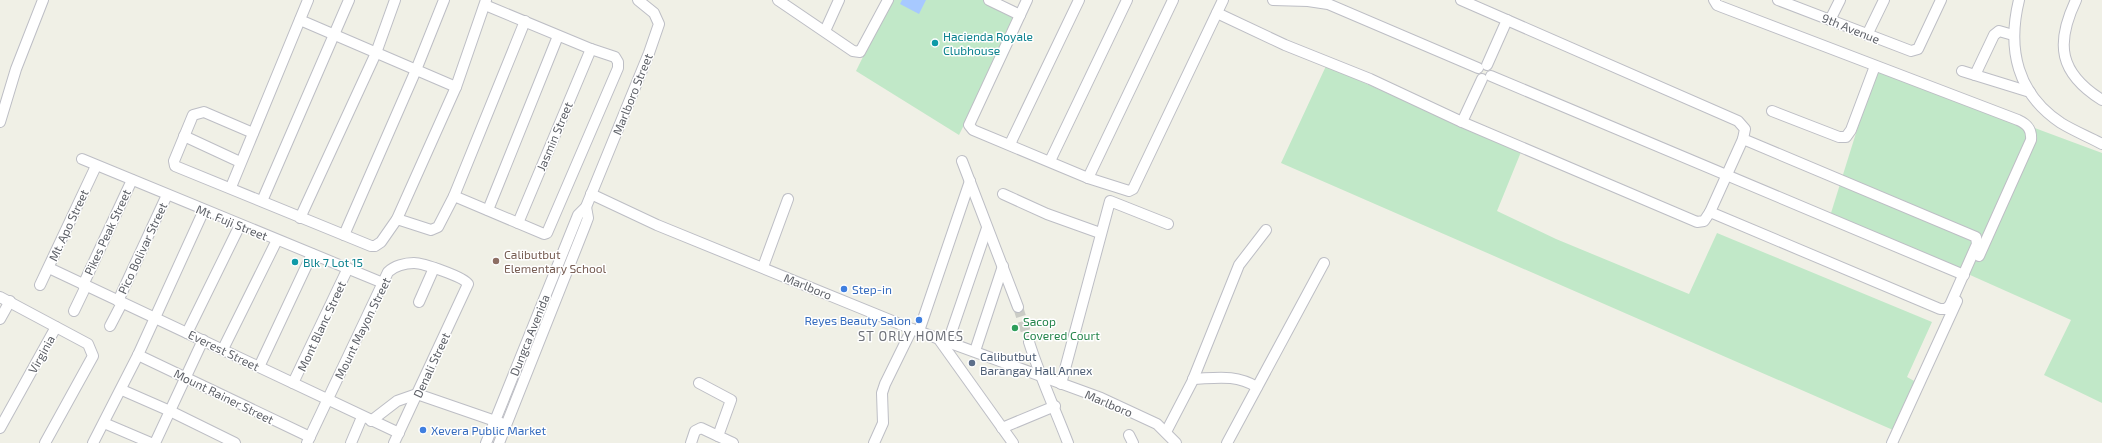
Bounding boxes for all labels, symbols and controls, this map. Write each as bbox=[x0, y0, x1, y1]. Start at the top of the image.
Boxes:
street label: 9th Avenue bbox=[1820, 10, 1882, 46]
place label: Hacienda Royale Clubhouse bbox=[943, 29, 1033, 57]
marker: Hacienda Royale Clubhouse bbox=[930, 38, 940, 48]
street label: Marlboro Street bbox=[609, 51, 655, 137]
street label: Jasmin Street bbox=[533, 99, 575, 172]
street label: Pikes Peak Street bbox=[81, 186, 133, 277]
street label: Mt. Apo Street bbox=[45, 187, 91, 263]
street label: Pico Bolivar Street bbox=[115, 200, 170, 296]
street label: Mt. Fuji Street bbox=[194, 201, 270, 244]
place label: Calibutbut Elementary School bbox=[504, 247, 607, 275]
place label: Blk 7 Lot 15 bbox=[303, 255, 363, 269]
marker: Calibutbut Elementary School bbox=[491, 256, 501, 266]
marker: Blk 7 Lot 15 bbox=[290, 257, 300, 267]
street label: Marlboro bbox=[782, 270, 834, 302]
street label: Mount Mayon Street bbox=[331, 274, 393, 381]
street label: Mont Blanc Street bbox=[294, 278, 348, 373]
place label: Step-in bbox=[852, 282, 892, 296]
marker: Step-in bbox=[839, 284, 849, 294]
street label: Dungca Avenida bbox=[506, 292, 552, 378]
place label: Reyes Beauty Salon bbox=[804, 313, 911, 327]
place label: Sacop Covered Court bbox=[1023, 314, 1100, 342]
marker: Reyes Beauty Salon bbox=[914, 315, 924, 325]
marker: Sacop Covered Court bbox=[1010, 323, 1020, 333]
street label: Everest Street bbox=[186, 327, 262, 373]
district label: ST ORLY HOMES bbox=[858, 328, 964, 344]
street label: Denali Street bbox=[410, 330, 452, 400]
street label: Virginia bbox=[25, 333, 57, 375]
place label: Calibutbut Barangay Hall Annex bbox=[980, 349, 1093, 377]
marker: Calibutbut Barangay Hall Annex bbox=[967, 358, 977, 368]
street label: Mount Rainer Street bbox=[172, 366, 277, 426]
street label: Marlboro bbox=[1083, 387, 1135, 419]
place label: Xevera Public Market bbox=[431, 423, 547, 437]
marker: Xevera Public Market bbox=[418, 425, 428, 435]

